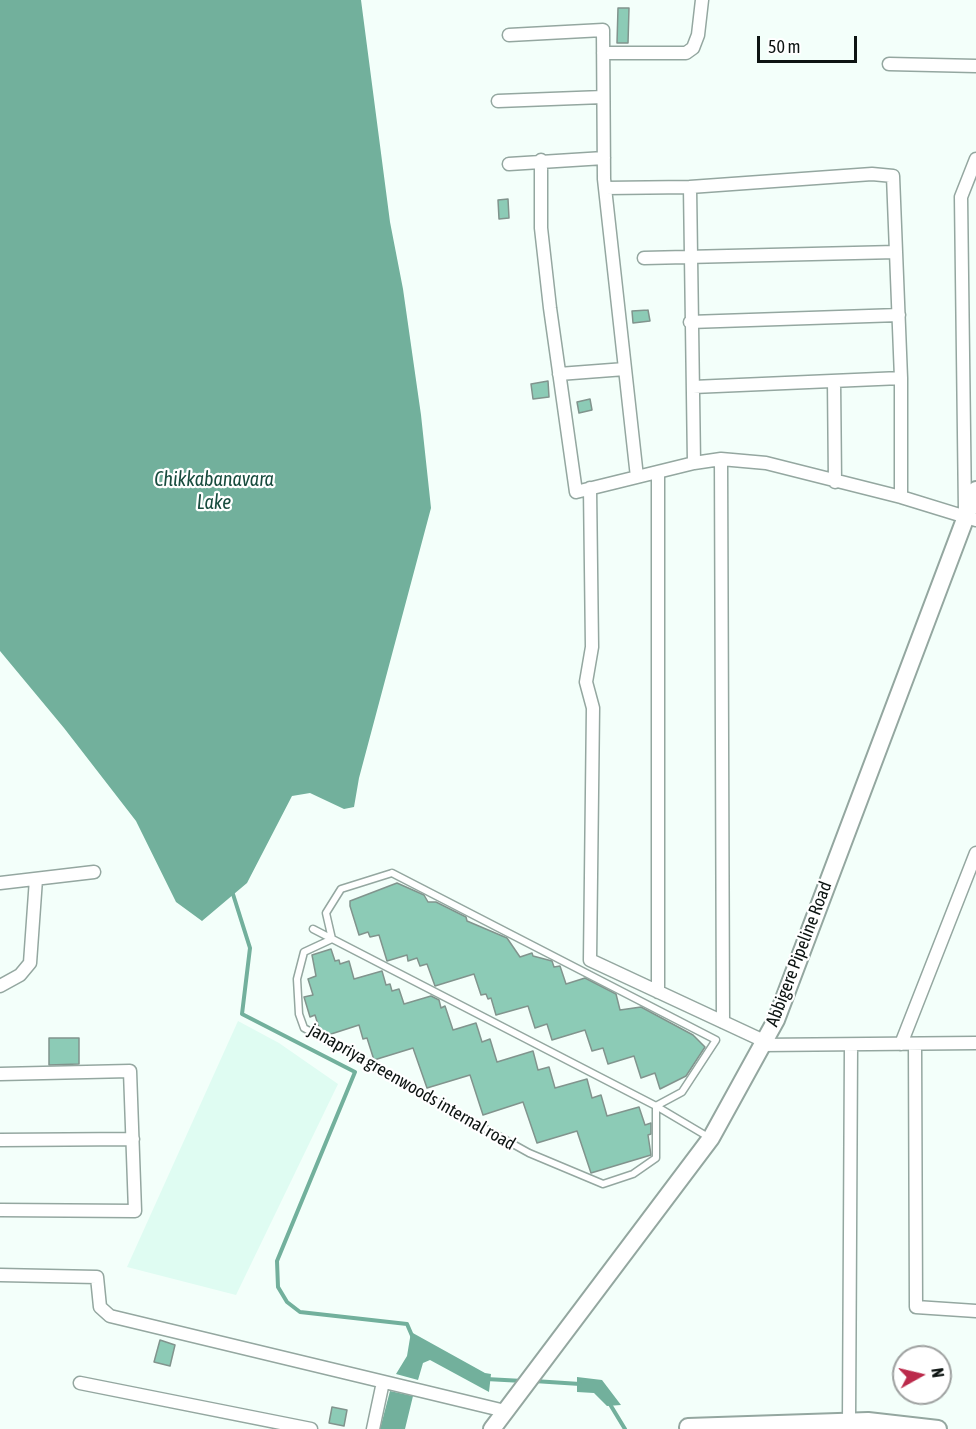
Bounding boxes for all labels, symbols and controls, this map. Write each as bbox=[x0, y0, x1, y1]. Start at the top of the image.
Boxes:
scale bar bbox=[760, 24, 860, 62]
text: 50 m bbox=[768, 36, 800, 57]
water label: Chikkabanavara Lake bbox=[154, 468, 274, 515]
street label: Abbigere Pipeline Road bbox=[761, 878, 837, 1030]
street label: janapriya greenwoods internal road bbox=[305, 1019, 519, 1155]
north arrow bbox=[892, 1345, 952, 1405]
text: N bbox=[928, 1367, 947, 1379]

